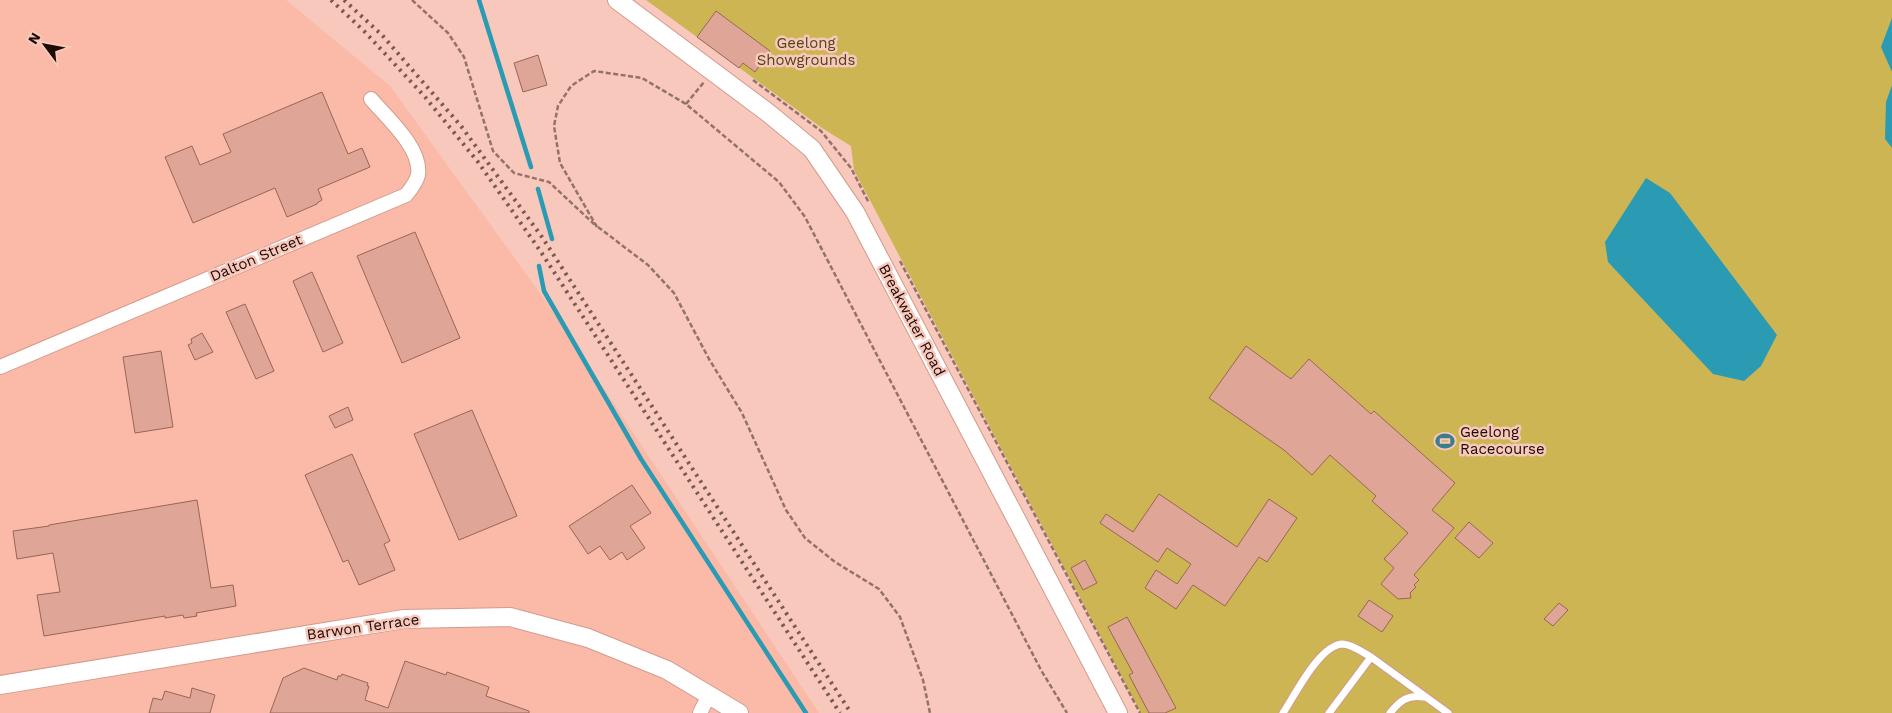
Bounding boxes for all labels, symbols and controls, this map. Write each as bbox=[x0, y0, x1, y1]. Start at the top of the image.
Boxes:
north arrow bbox=[20, 20, 70, 70]
text: N bbox=[24, 29, 44, 47]
park label: Geelong Showgrounds bbox=[757, 34, 855, 69]
street label: Dalton Street bbox=[207, 230, 305, 286]
street label: Breakwater Road bbox=[875, 261, 949, 379]
place label: Geelong Racecourse bbox=[1460, 423, 1545, 458]
sports icon: Geelong Racecourse bbox=[1434, 430, 1456, 452]
street label: Barwon Terrace bbox=[306, 610, 420, 644]

